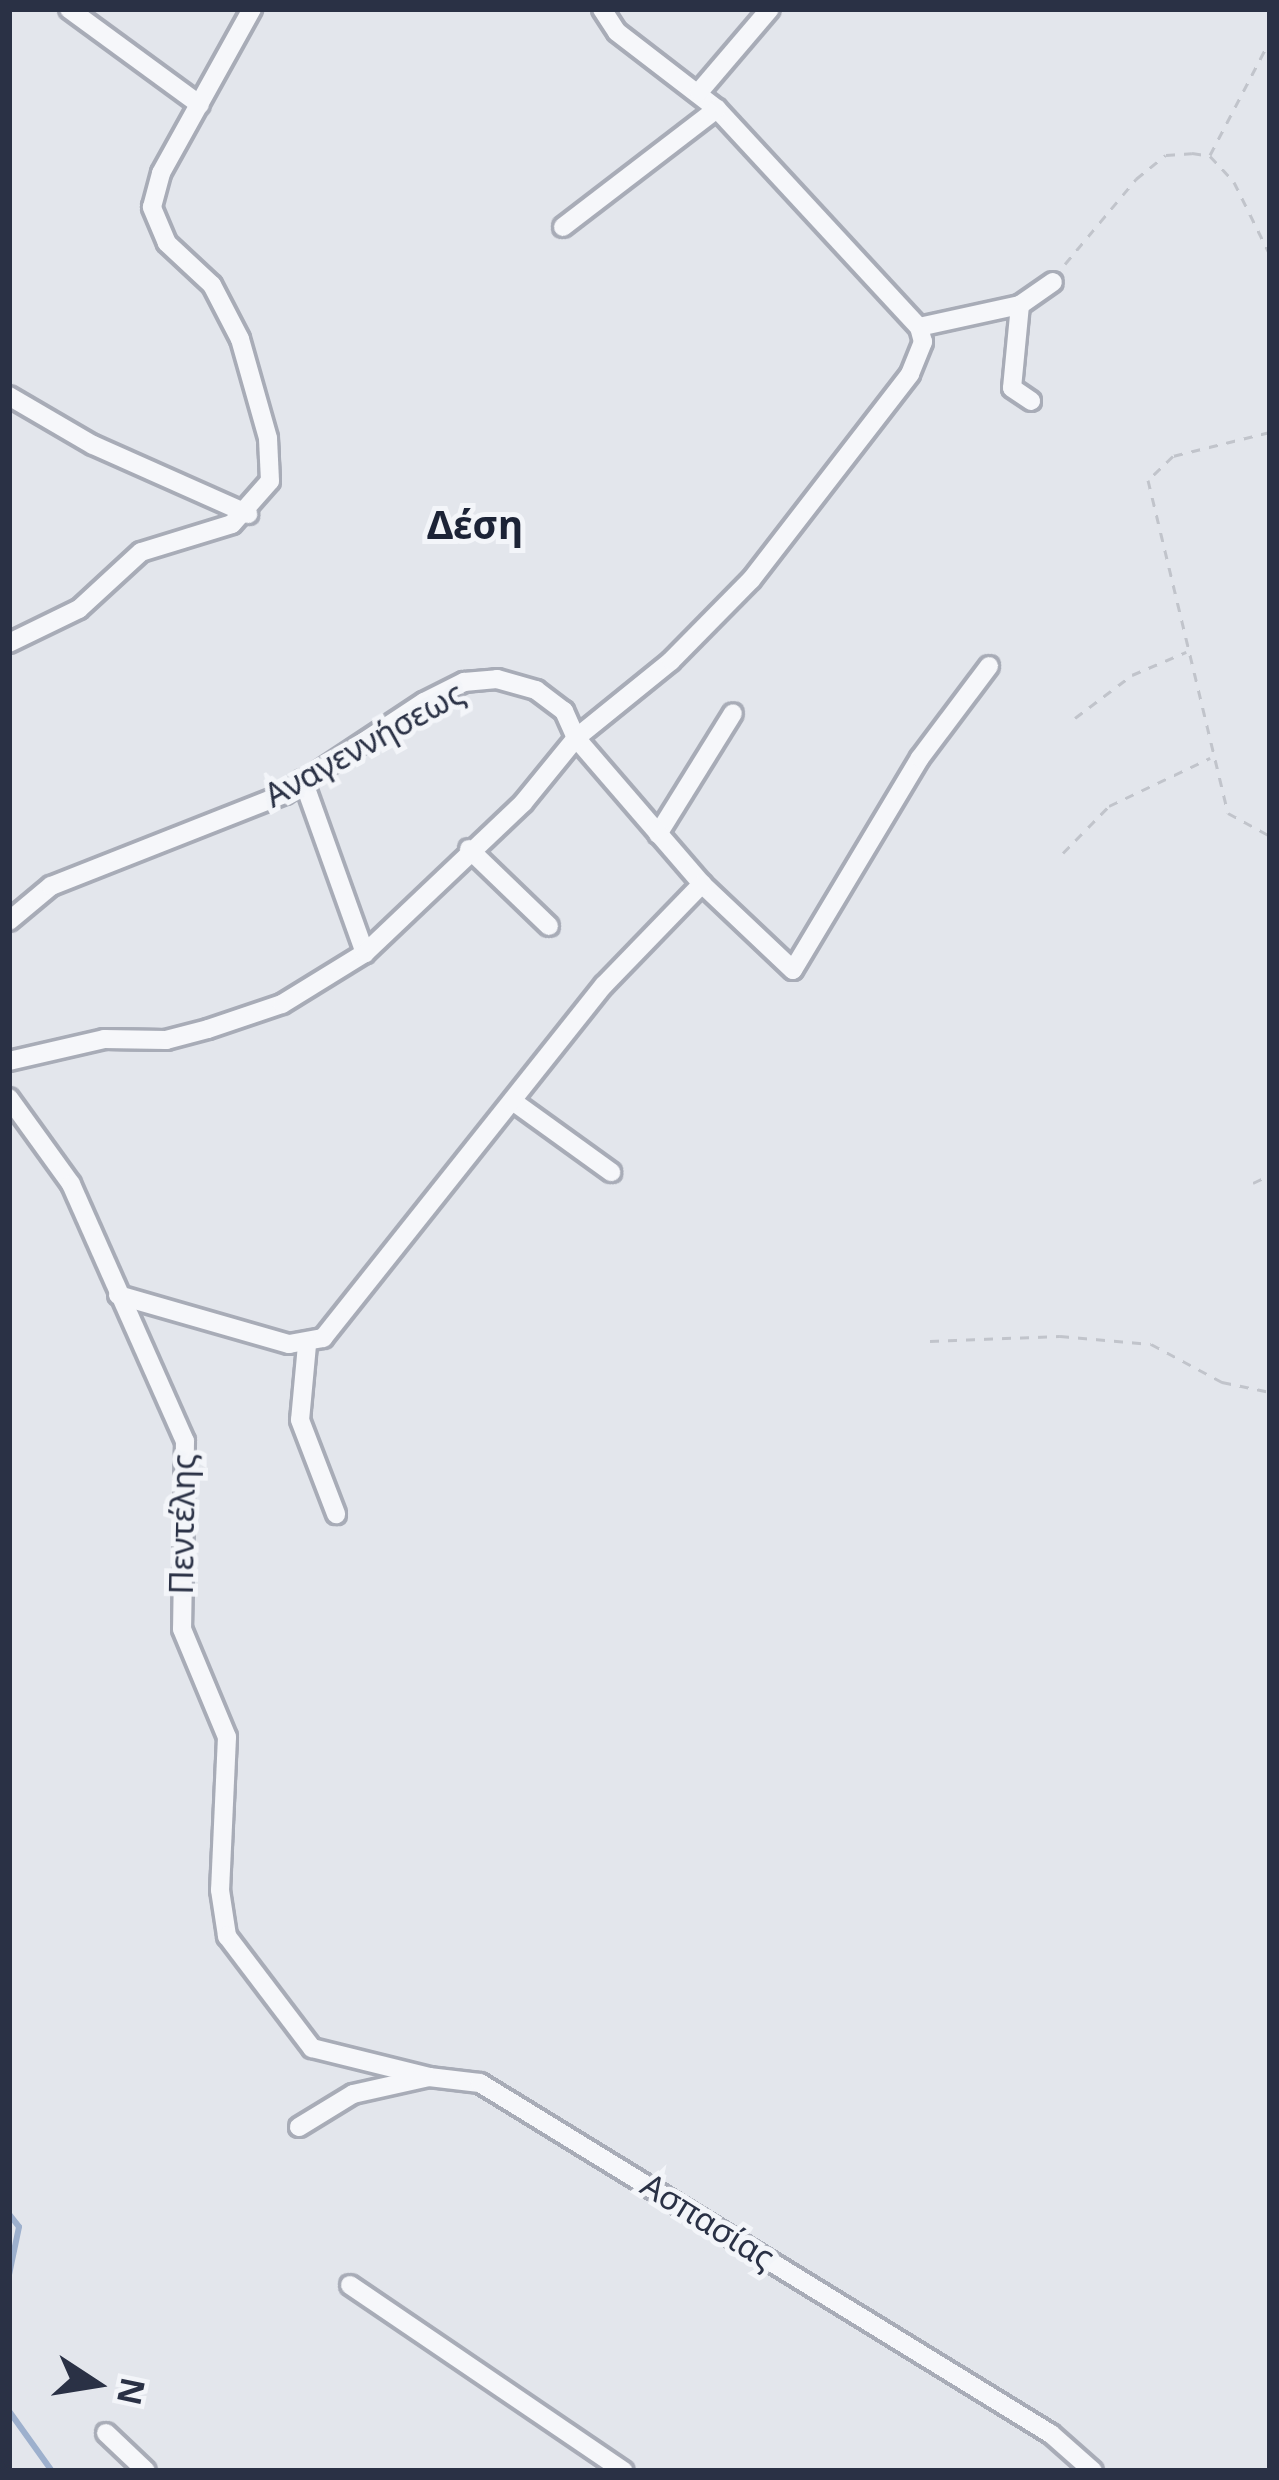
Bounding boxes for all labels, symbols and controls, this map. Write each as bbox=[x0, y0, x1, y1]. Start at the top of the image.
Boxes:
district label: Δέση bbox=[427, 501, 523, 547]
street label: Αναγεννήσεως bbox=[257, 673, 471, 815]
street label: Πεντέλης bbox=[161, 1453, 203, 1595]
street label: Ασπασίας bbox=[634, 2165, 782, 2277]
north arrow bbox=[36, 2324, 156, 2444]
text: N bbox=[107, 2374, 157, 2409]

